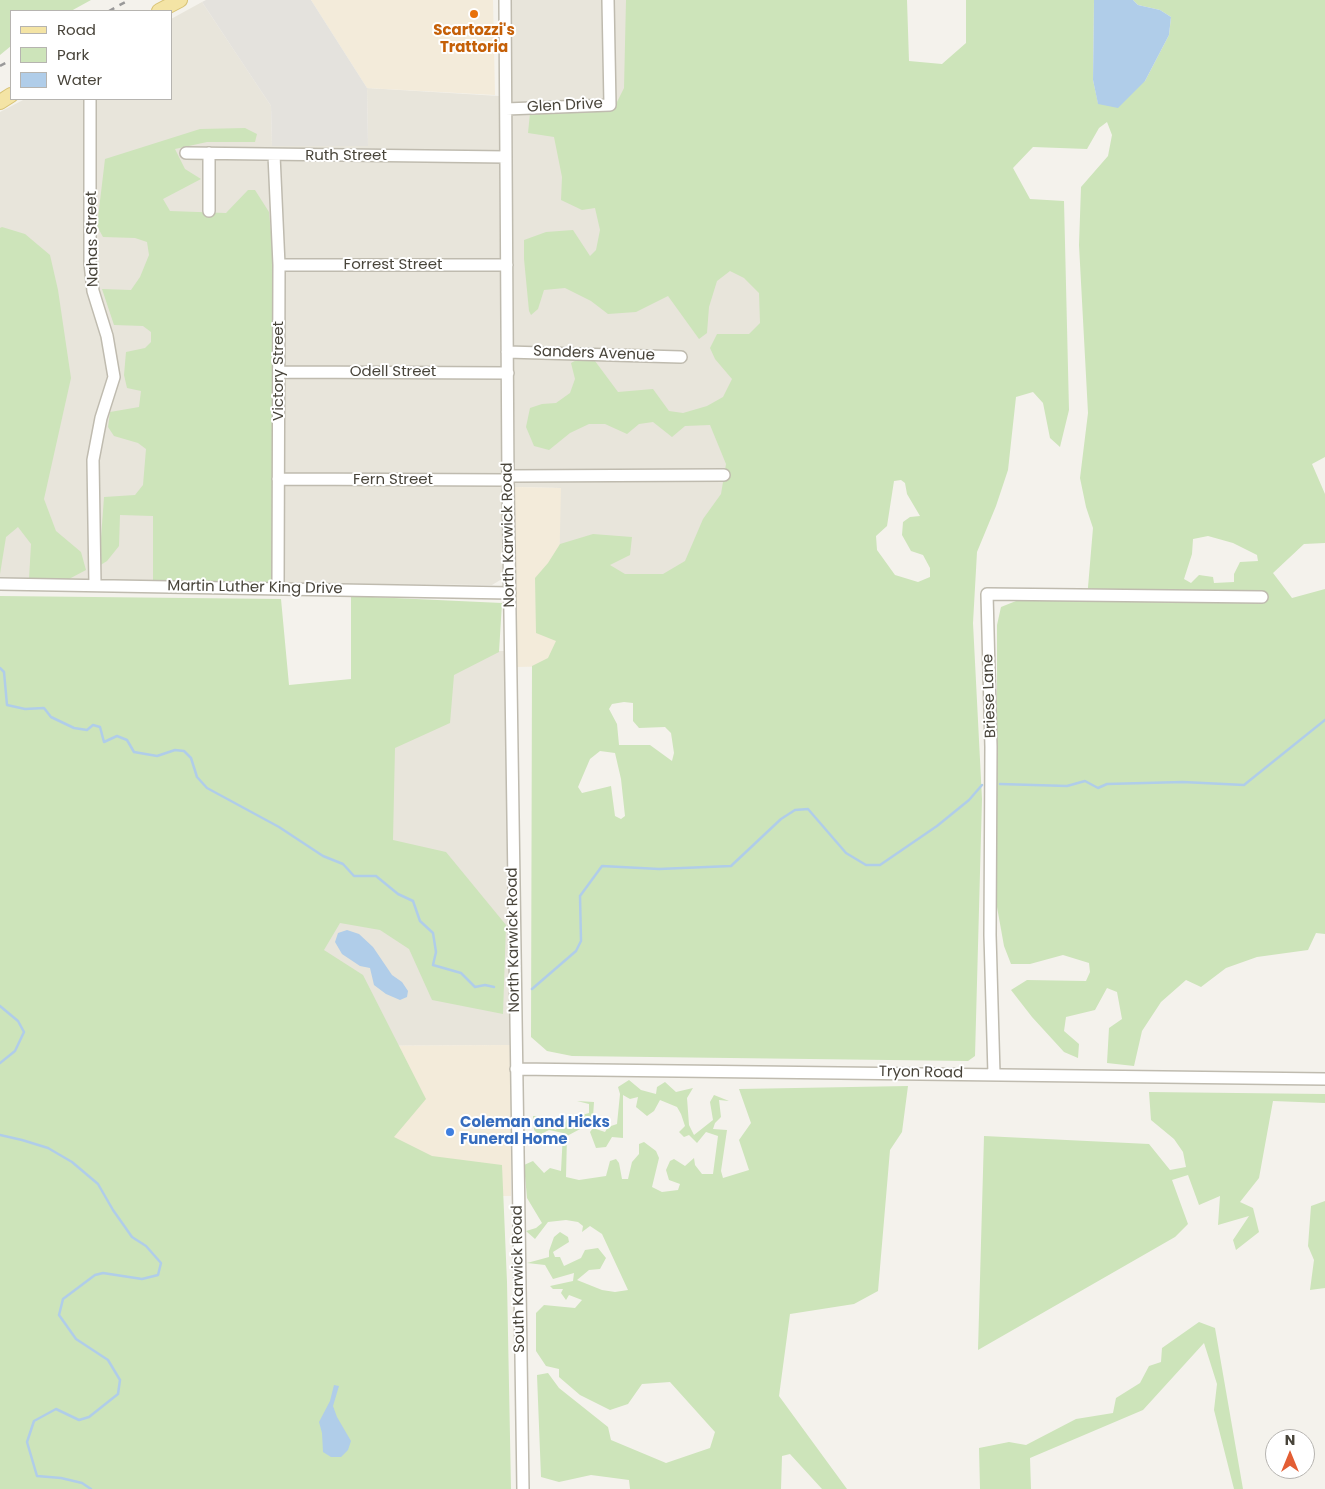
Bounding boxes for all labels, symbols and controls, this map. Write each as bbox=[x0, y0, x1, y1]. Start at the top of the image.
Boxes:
marker: Scartozzi's Trattoria bbox=[468, 8, 480, 20]
legend bbox=[10, 10, 172, 100]
text: Road bbox=[57, 19, 96, 40]
place label: Scartozzi's Trattoria bbox=[433, 22, 515, 57]
text: Park bbox=[57, 44, 89, 65]
text: Water bbox=[57, 69, 102, 90]
street label: Glen Drive bbox=[527, 95, 603, 117]
street label: Ruth Street bbox=[305, 147, 387, 165]
street label: Nahas Street bbox=[83, 191, 103, 287]
street label: Forrest Street bbox=[344, 256, 442, 274]
street label: Victory Street bbox=[270, 321, 288, 421]
street label: Sanders Avenue bbox=[533, 343, 655, 365]
street label: Odell Street bbox=[350, 363, 436, 381]
street label: North Karwick Road bbox=[499, 462, 519, 608]
street label: Fern Street bbox=[353, 471, 433, 489]
street label: Martin Luther King Drive bbox=[167, 577, 343, 599]
street label: Briese Lane bbox=[980, 653, 1000, 739]
street label: North Karwick Road bbox=[504, 867, 524, 1013]
street label: Tryon Road bbox=[879, 1063, 963, 1083]
place label: Coleman and Hicks Funeral Home bbox=[460, 1114, 610, 1149]
marker: Coleman and Hicks Funeral Home bbox=[444, 1126, 456, 1138]
street label: South Karwick Road bbox=[509, 1205, 529, 1353]
north arrow bbox=[1265, 1429, 1315, 1479]
text: N bbox=[1285, 1430, 1295, 1450]

